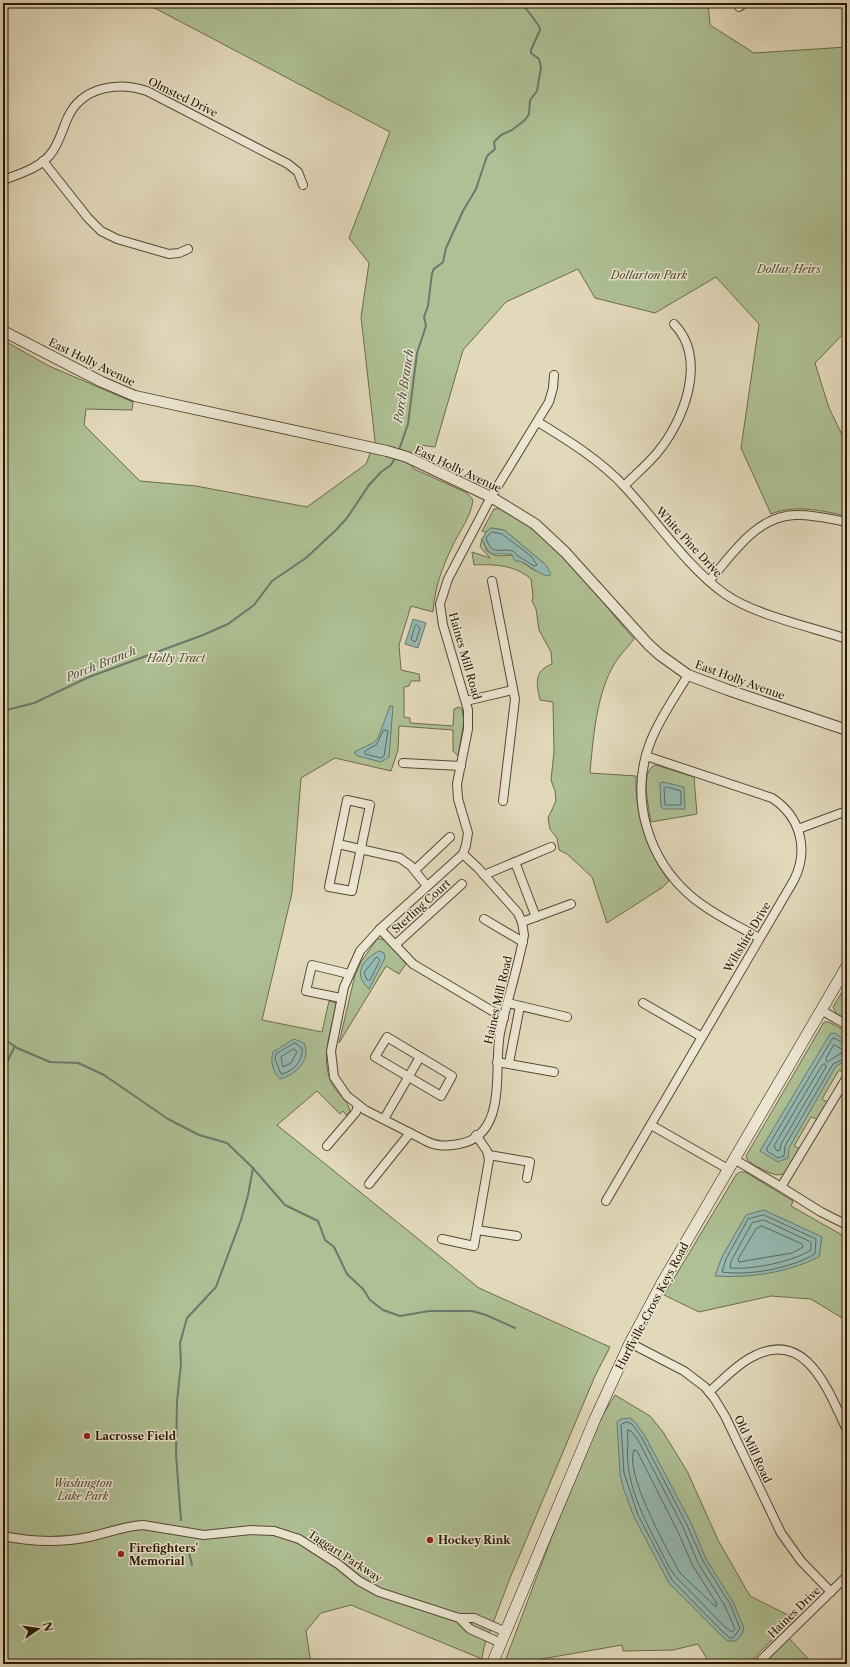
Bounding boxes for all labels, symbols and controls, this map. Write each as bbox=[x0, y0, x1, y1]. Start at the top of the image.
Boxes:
street label: Olmsted Drive bbox=[146, 74, 220, 120]
park label: Dollar Heirs bbox=[756, 262, 821, 276]
park label: Dollarton Park bbox=[610, 268, 687, 282]
street label: East Holly Avenue bbox=[46, 335, 138, 389]
water label: Porch Branch bbox=[390, 348, 417, 425]
street label: East Holly Avenue bbox=[412, 443, 504, 495]
street label: White Pine Drive bbox=[652, 503, 725, 580]
street label: Haines Mill Road bbox=[446, 611, 484, 702]
water label: Porch Branch bbox=[62, 643, 138, 685]
park label: Holly Tract bbox=[146, 651, 206, 665]
street label: East Holly Avenue bbox=[693, 657, 787, 703]
street label: Sterling Court bbox=[389, 876, 453, 936]
street label: Wiltshire Drive bbox=[720, 899, 774, 976]
street label: Haines Mill Road bbox=[481, 954, 515, 1046]
street label: Hurffville-Cross Keys Road bbox=[612, 1240, 692, 1372]
street label: Old Mill Road bbox=[731, 1413, 775, 1485]
place label: Lacrosse Field bbox=[95, 1429, 177, 1443]
marker: Lacrosse Field bbox=[82, 1431, 92, 1441]
park label: Washington Lake Park bbox=[54, 1476, 113, 1503]
street label: Taggart Parkway bbox=[305, 1527, 386, 1586]
place label: Hockey Rink bbox=[438, 1533, 511, 1547]
marker: Hockey Rink bbox=[425, 1535, 435, 1545]
place label: Firefighters' Memorial bbox=[129, 1541, 198, 1568]
marker: Firefighters' Memorial bbox=[116, 1549, 126, 1559]
street label: Haines Drive bbox=[765, 1583, 823, 1641]
north arrow bbox=[18, 1609, 58, 1649]
text: N bbox=[40, 1621, 56, 1633]

